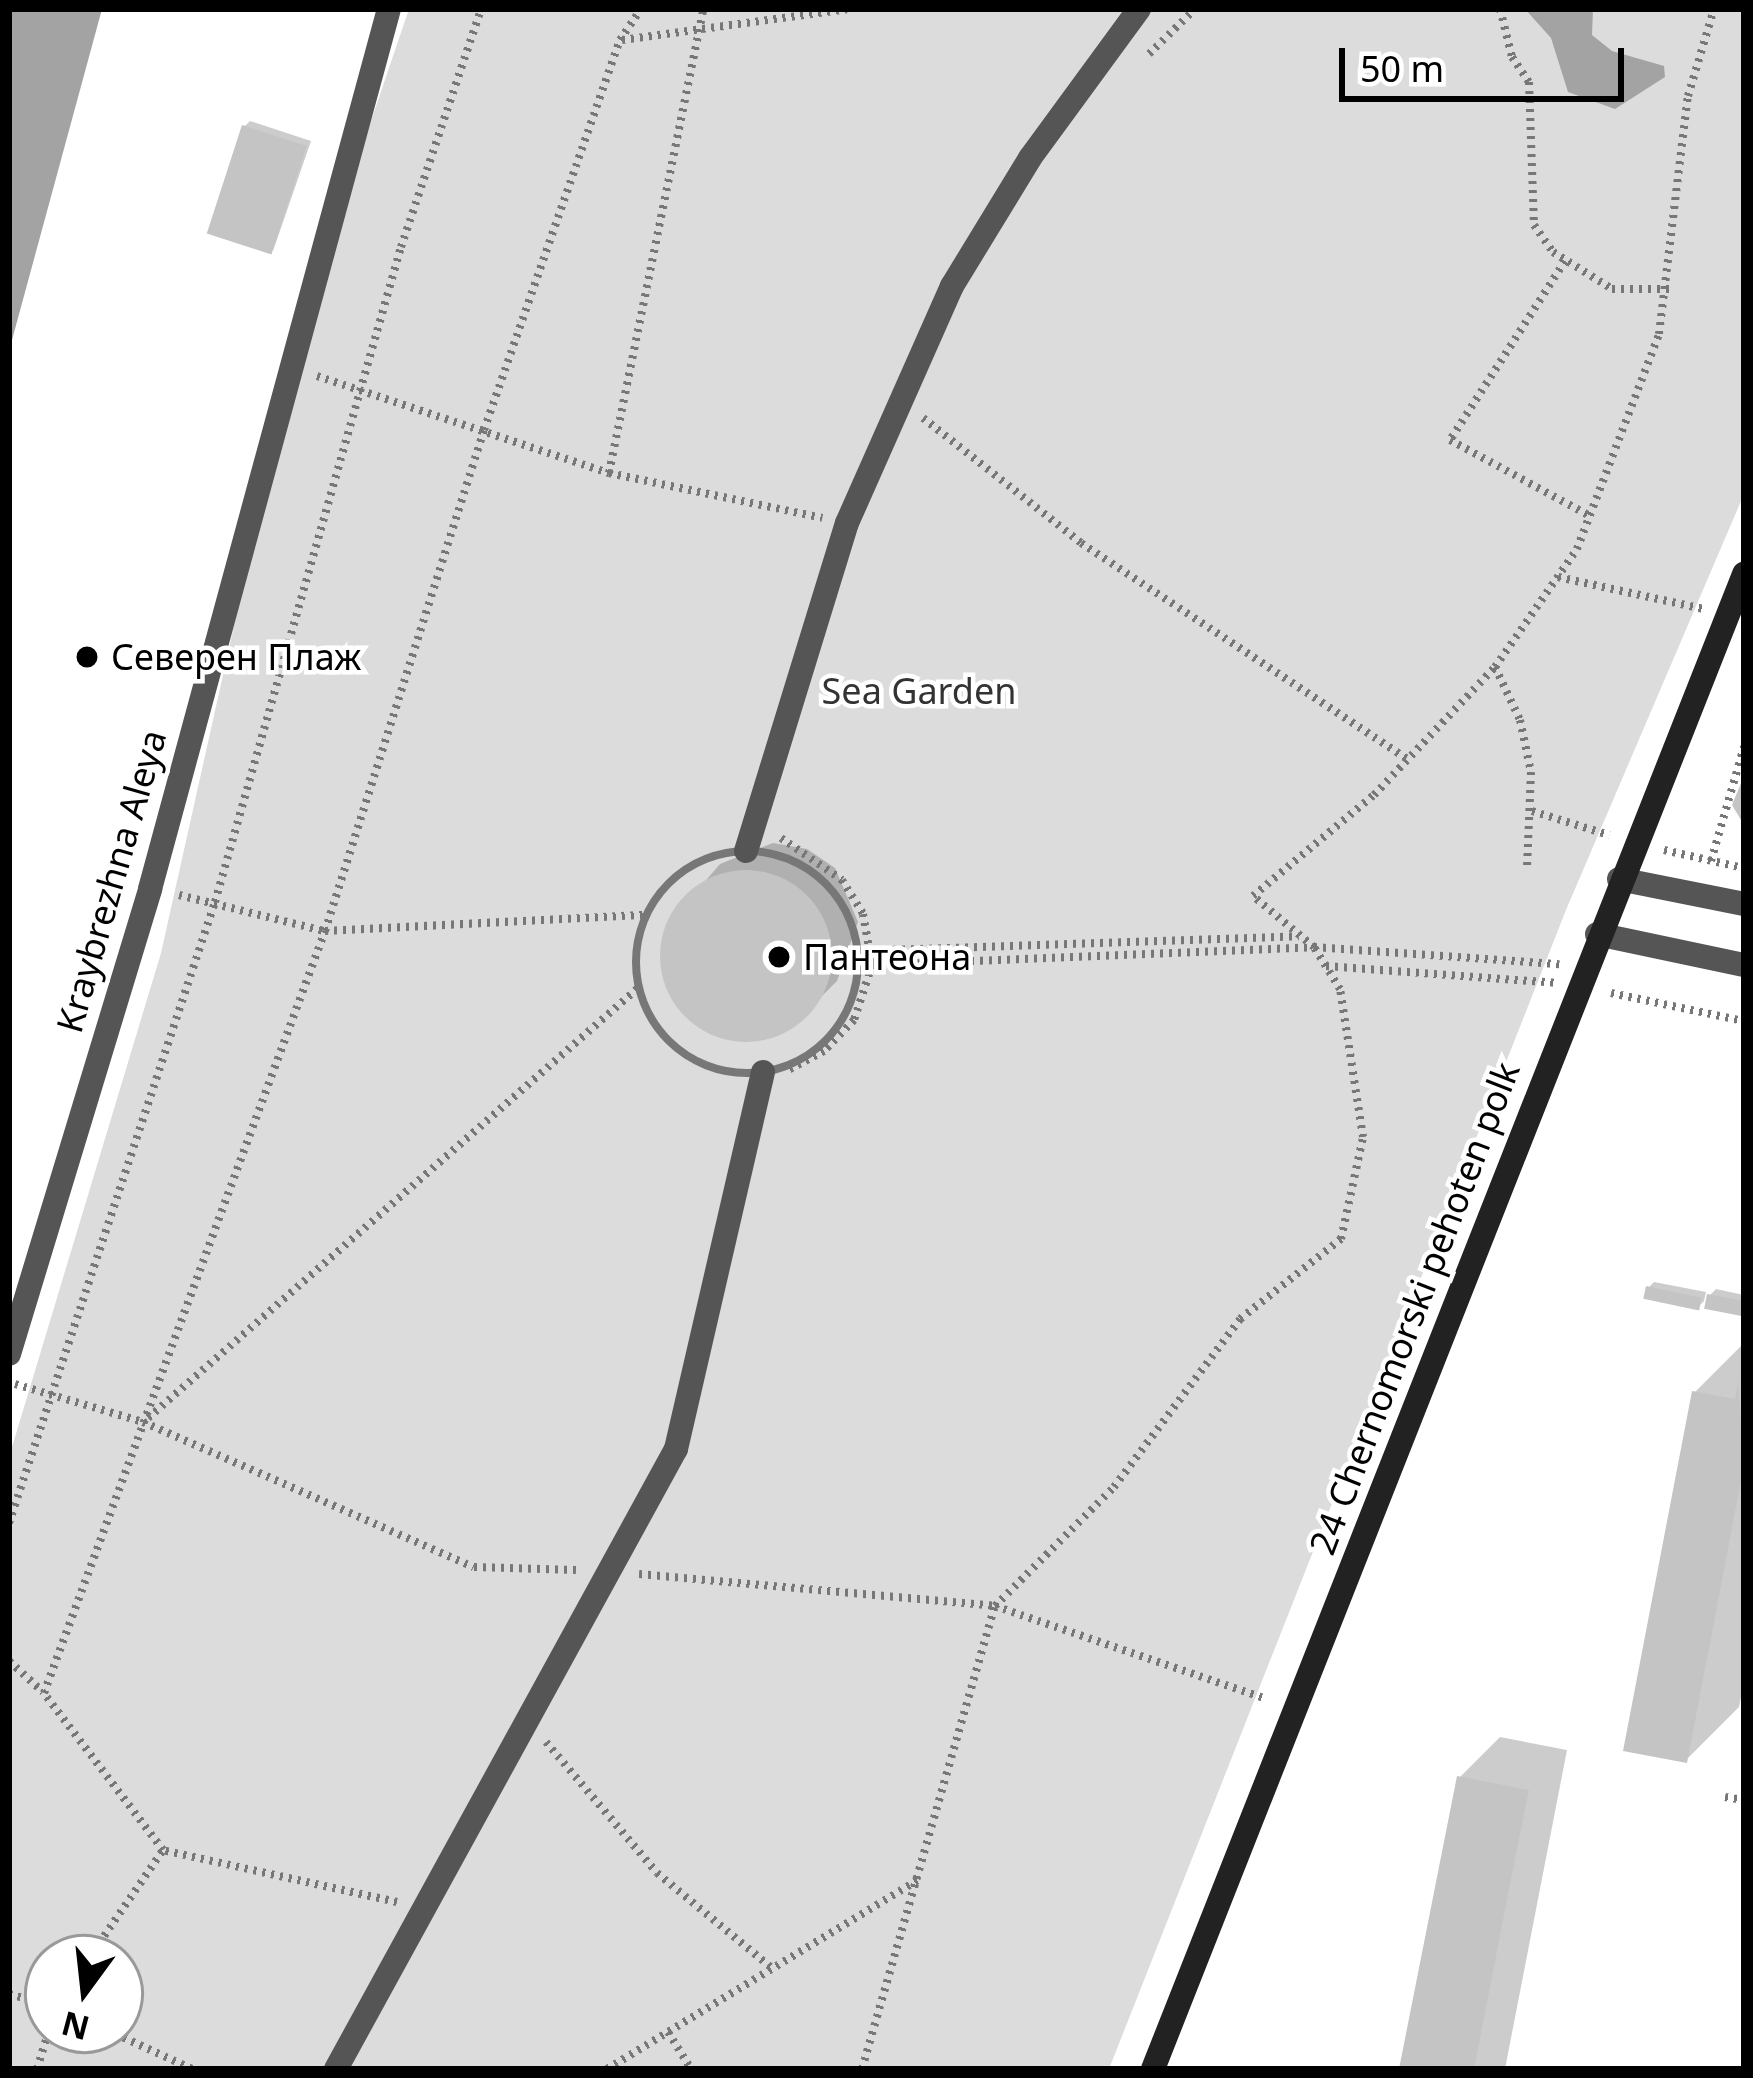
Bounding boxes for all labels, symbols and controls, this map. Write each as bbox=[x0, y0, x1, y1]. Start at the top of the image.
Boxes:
scale bar bbox=[1345, 24, 1630, 98]
text: 50 m bbox=[1360, 44, 1444, 93]
place label: Северен Плаж bbox=[111, 635, 361, 679]
marker: Северен Плаж bbox=[74, 644, 100, 670]
park label: Sea Garden bbox=[822, 669, 1016, 713]
street label: Kraybrezhna Aleya bbox=[47, 725, 175, 1037]
place label: Пантеона bbox=[803, 935, 971, 979]
marker: Пантеона bbox=[766, 944, 792, 970]
street label: 24 Chernomorski pehoten polk bbox=[1300, 1056, 1528, 1560]
north arrow bbox=[24, 1934, 144, 2054]
text: N bbox=[57, 2001, 94, 2052]

